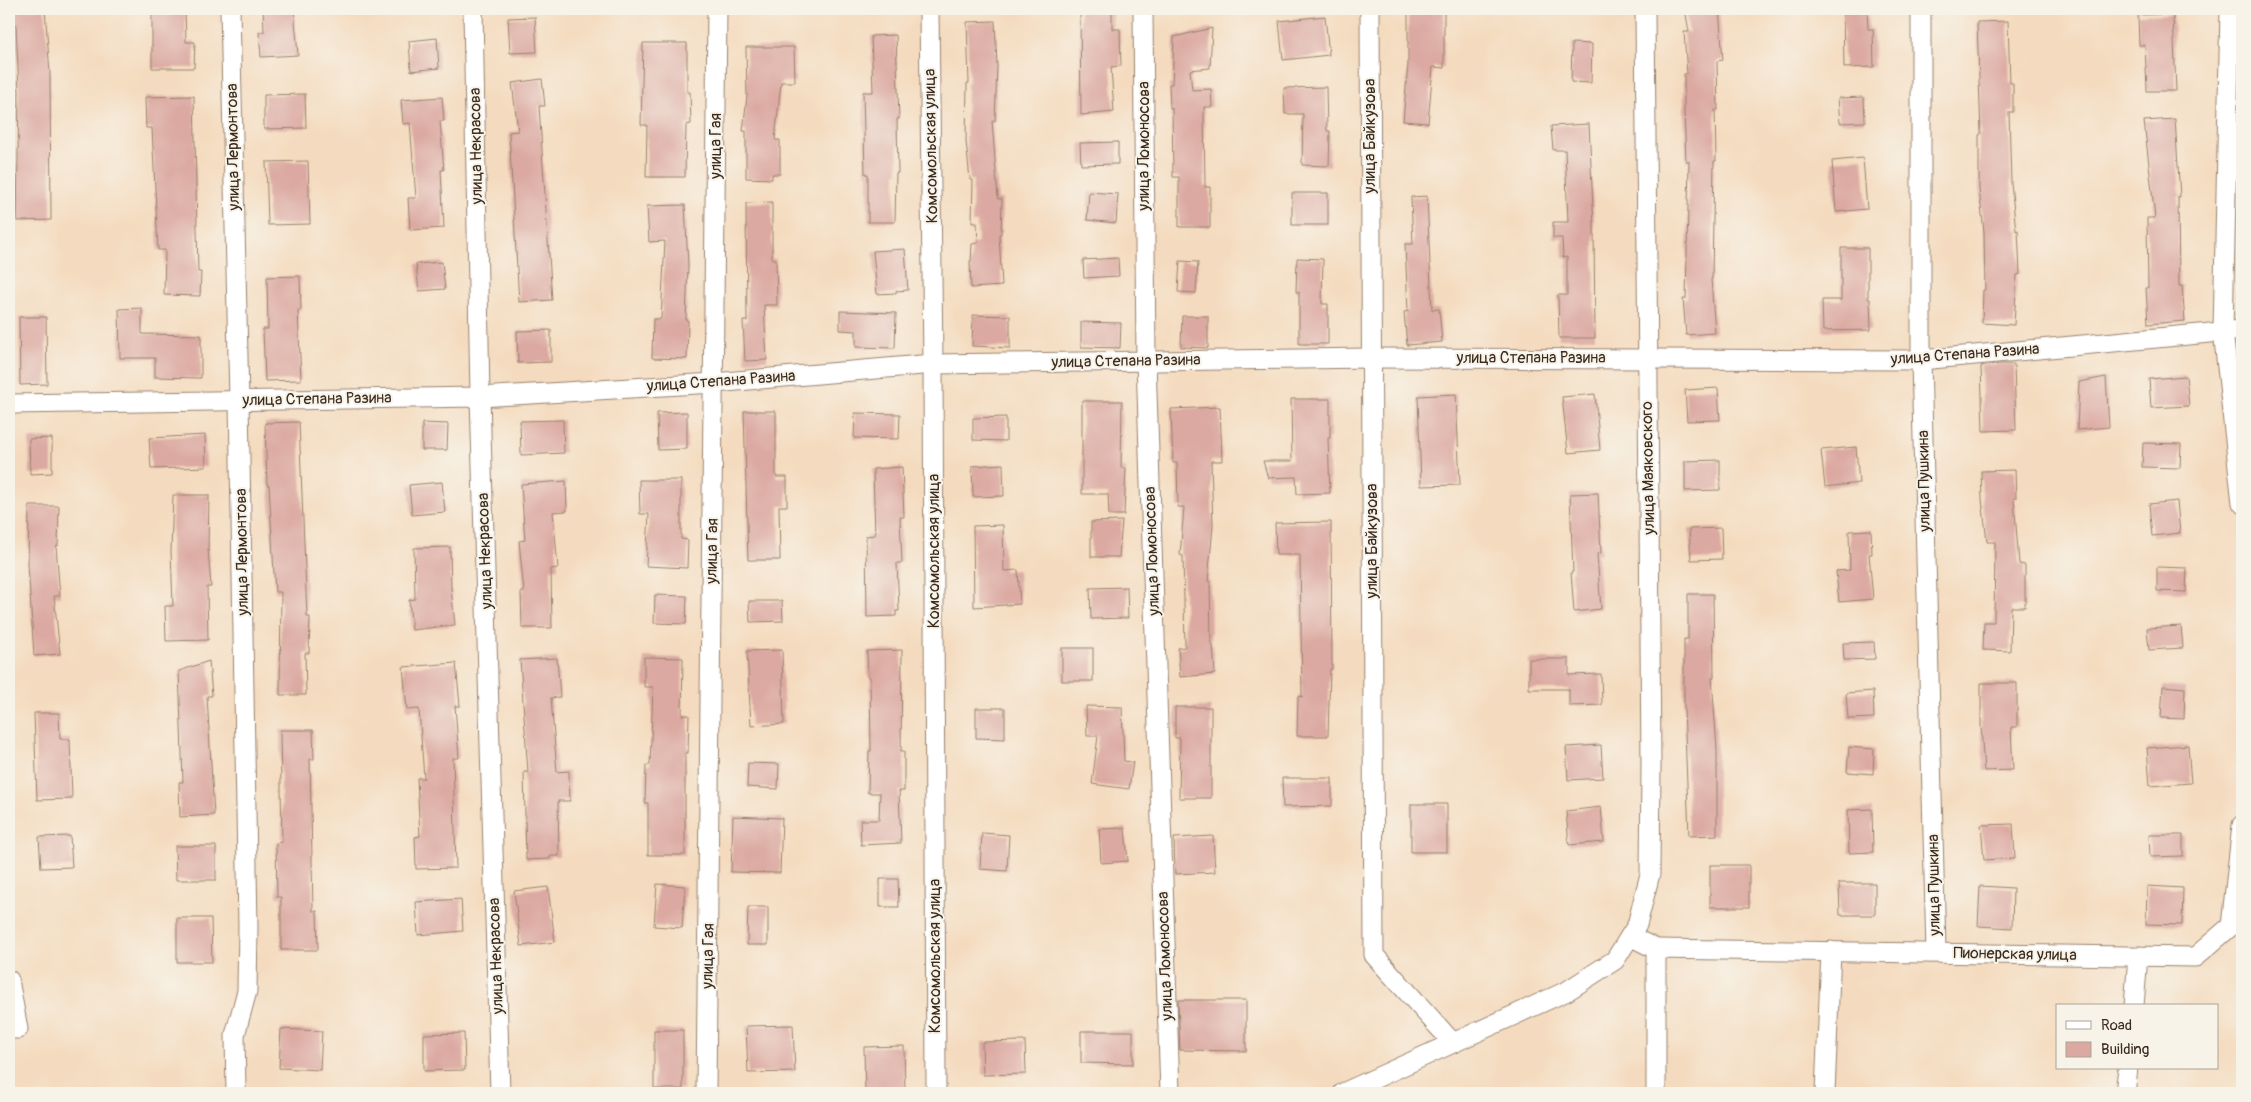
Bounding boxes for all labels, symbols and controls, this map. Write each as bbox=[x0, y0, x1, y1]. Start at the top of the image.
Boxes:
street label: Комсомольская улица bbox=[920, 69, 942, 223]
street label: улица Байкузова bbox=[1360, 79, 1380, 194]
street label: улица Ломоносова bbox=[1134, 81, 1154, 212]
street label: улица Лермонтова bbox=[222, 83, 244, 212]
street label: улица Некрасова bbox=[465, 88, 487, 205]
street label: улица Гая bbox=[706, 113, 726, 180]
street label: улица Степана Разина bbox=[1889, 339, 2040, 369]
street label: улица Степана Разина bbox=[1455, 348, 1606, 368]
street label: улица Степана Разина bbox=[1050, 350, 1201, 372]
street label: улица Степана Разина bbox=[645, 366, 796, 396]
street label: улица Степана Разина bbox=[241, 388, 392, 410]
street label: улица Маяковского bbox=[1637, 401, 1659, 536]
street label: улица Пушкина bbox=[1913, 430, 1935, 533]
street label: Комсомольская улица bbox=[924, 474, 944, 628]
street label: улица Байкузова bbox=[1362, 484, 1382, 599]
street label: улица Ломоносова bbox=[1140, 486, 1164, 617]
street label: улица Лермонтова bbox=[231, 488, 253, 617]
street label: улица Некрасова bbox=[473, 492, 497, 611]
street label: улица Гая bbox=[701, 518, 723, 585]
street label: улица Пушкина bbox=[1923, 834, 1945, 937]
street label: Комсомольская улица bbox=[925, 879, 945, 1033]
street label: улица Ломоносова bbox=[1153, 891, 1177, 1022]
street label: улица Некрасова bbox=[484, 897, 508, 1016]
street label: улица Гая bbox=[697, 923, 719, 990]
street label: Пионерская улица bbox=[1953, 943, 2077, 965]
legend bbox=[2056, 1004, 2218, 1070]
text: Road bbox=[2101, 1016, 2132, 1035]
text: Building bbox=[2101, 1040, 2149, 1059]

